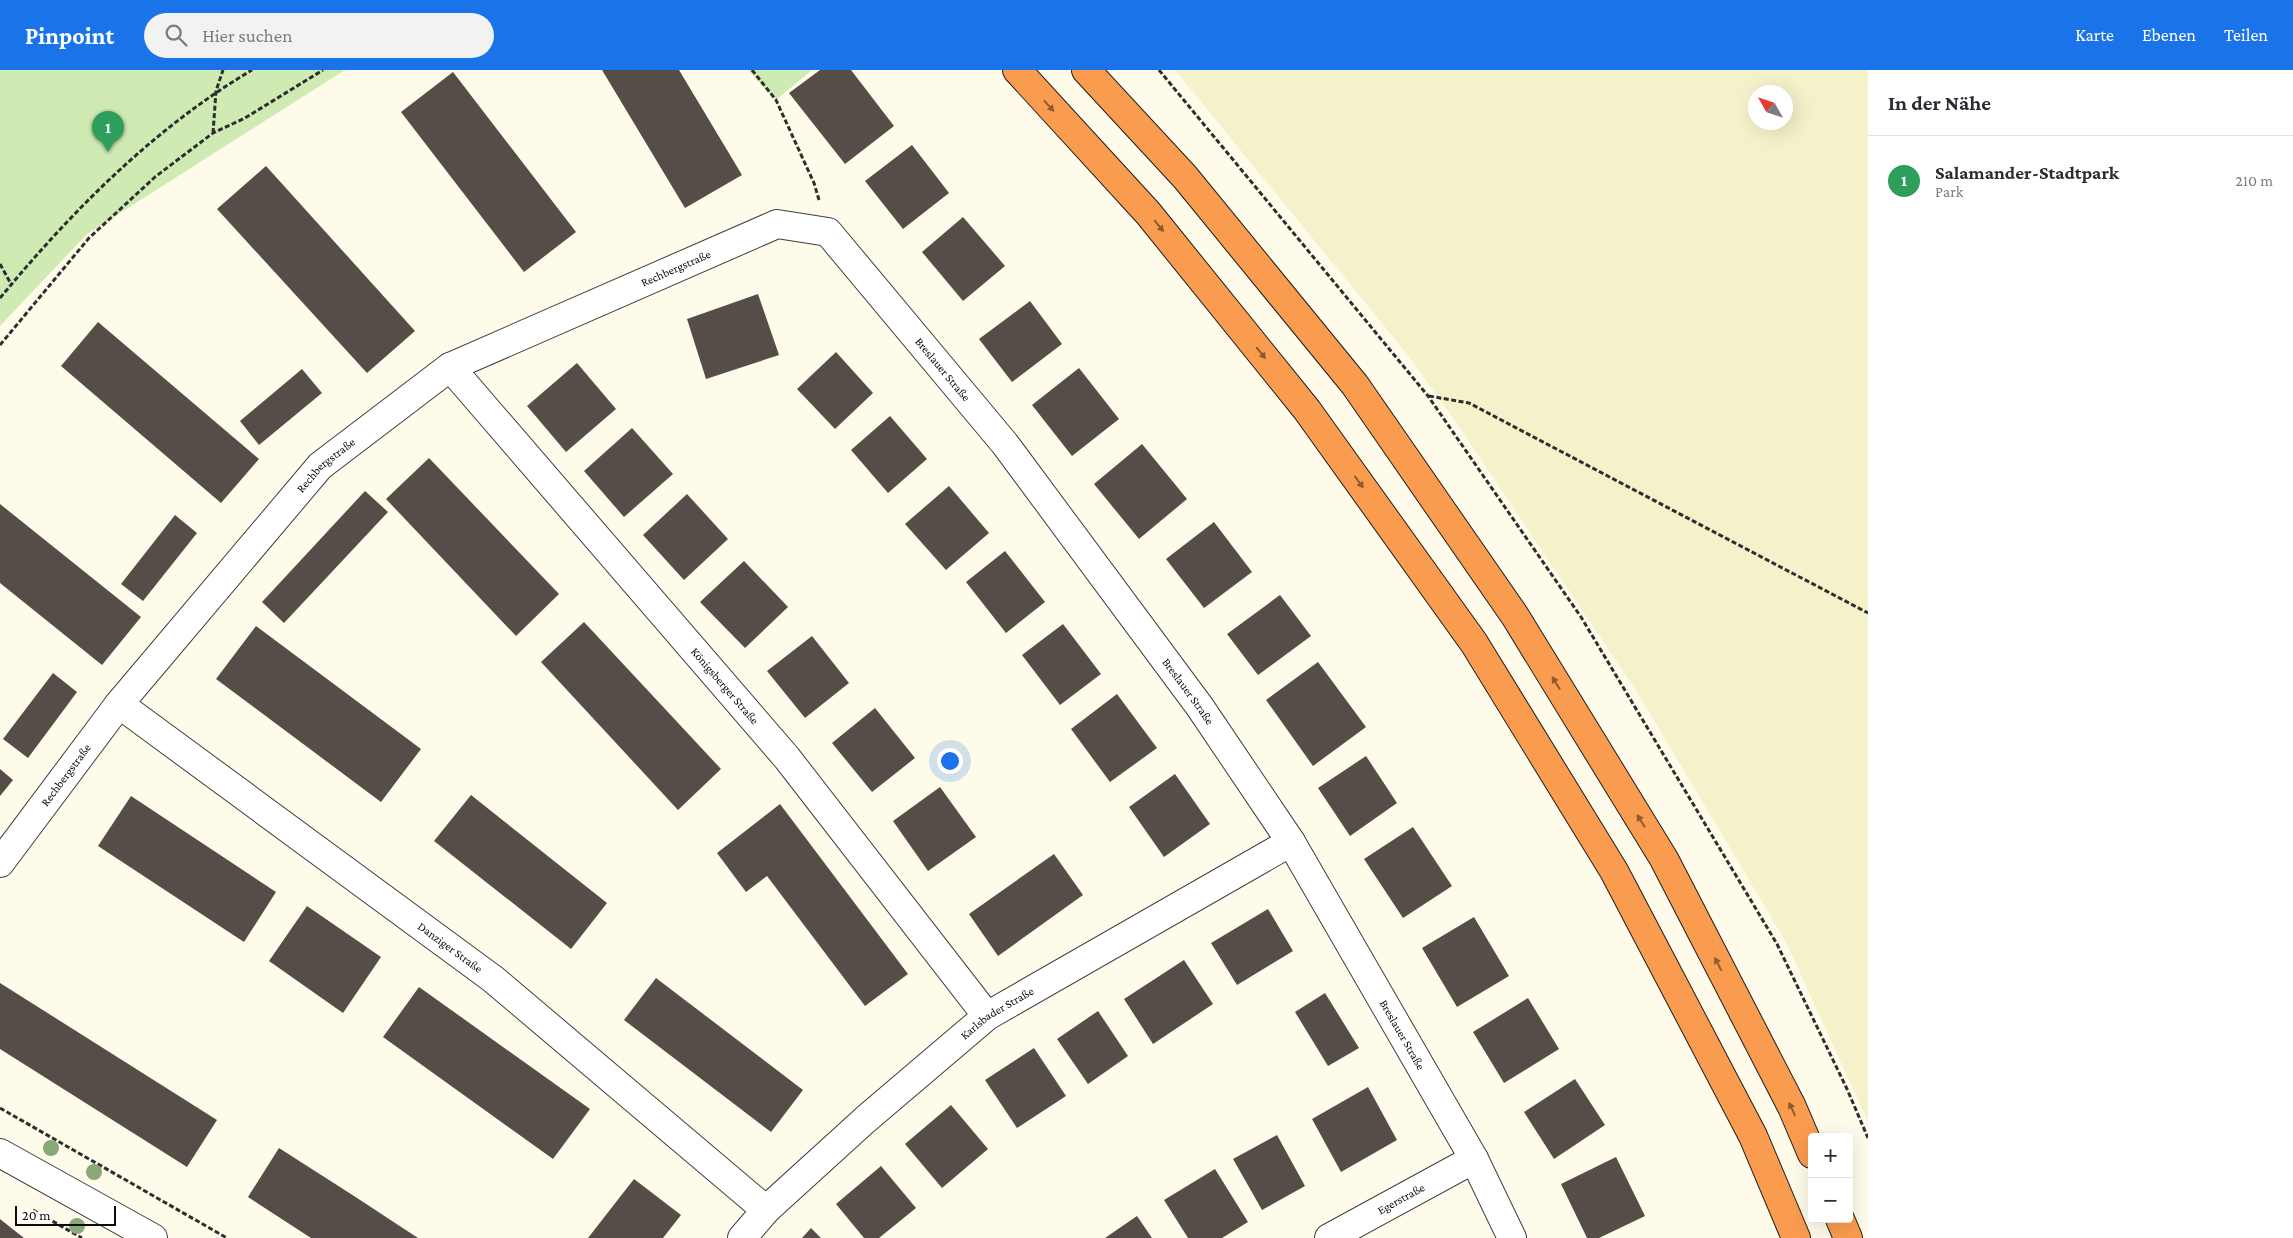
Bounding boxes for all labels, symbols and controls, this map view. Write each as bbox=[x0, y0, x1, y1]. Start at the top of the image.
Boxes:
search box bbox=[144, 13, 494, 58]
icon: search bbox=[162, 21, 190, 49]
text: Pinpoint bbox=[25, 22, 114, 49]
text: Hier suchen bbox=[202, 25, 292, 46]
text: Karte bbox=[2075, 25, 2114, 45]
text: Ebenen bbox=[2142, 25, 2196, 45]
text: Teilen bbox=[2224, 25, 2268, 45]
north arrow bbox=[1748, 85, 1793, 130]
text: In der Nähe bbox=[1888, 91, 1991, 115]
one-way arrow bbox=[1044, 100, 1055, 113]
pin: 1 bbox=[92, 111, 124, 152]
text: Salamander-Stadtpark bbox=[1935, 162, 2119, 183]
text: 1 bbox=[1901, 172, 1907, 189]
text: 210 m bbox=[2235, 172, 2273, 189]
text: Park bbox=[1935, 183, 1963, 200]
one-way arrow bbox=[1153, 220, 1164, 233]
street label: Rechbergstraße bbox=[639, 247, 713, 290]
street label: Breslauer Straße bbox=[912, 335, 973, 404]
one-way arrow bbox=[1256, 346, 1267, 359]
street label: Rechbergstraße bbox=[294, 435, 358, 495]
one-way arrow bbox=[1354, 475, 1364, 489]
street label: Königsberger Straße bbox=[688, 645, 762, 727]
street label: Breslauer Straße bbox=[1159, 655, 1217, 727]
one-way arrow bbox=[1551, 676, 1561, 690]
street label: Rechbergstraße bbox=[38, 741, 94, 809]
your location bbox=[937, 748, 963, 774]
one-way arrow bbox=[1637, 815, 1646, 828]
street label: Danziger Straße bbox=[415, 919, 485, 976]
one-way arrow bbox=[1714, 957, 1722, 971]
street label: Karlsbader Straße bbox=[958, 984, 1036, 1043]
street label: Breslauer Straße bbox=[1377, 997, 1428, 1072]
one-way arrow bbox=[1788, 1102, 1796, 1116]
map controls bbox=[1808, 1133, 1853, 1223]
button: + bbox=[1808, 1133, 1853, 1178]
button: − bbox=[1808, 1178, 1853, 1223]
street label: Egerstraße bbox=[1375, 1180, 1427, 1217]
scale bar bbox=[15, 1203, 116, 1226]
text: 20 m bbox=[22, 1207, 50, 1223]

